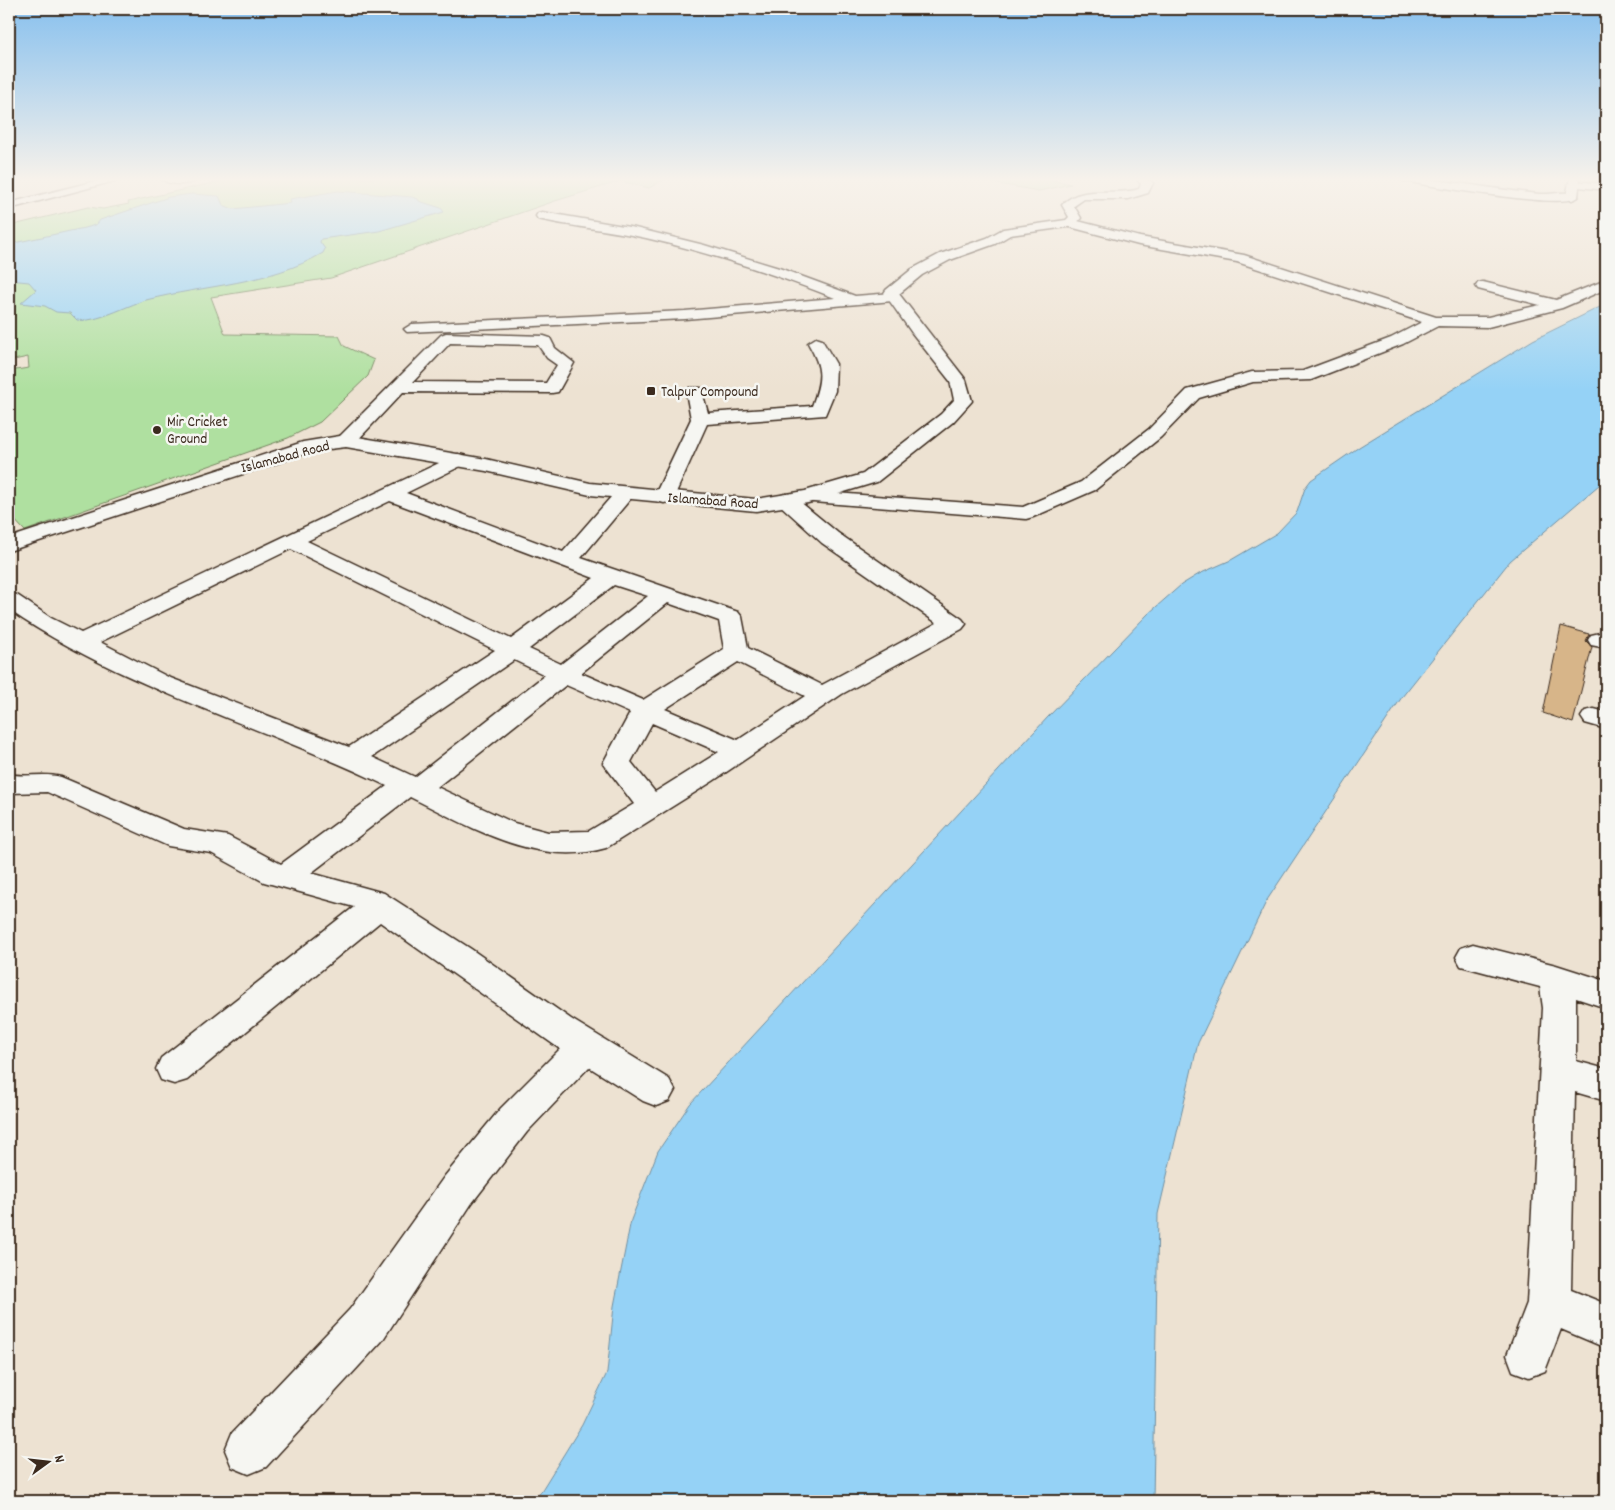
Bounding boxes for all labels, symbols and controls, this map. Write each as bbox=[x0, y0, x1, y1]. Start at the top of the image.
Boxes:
place label: Talpur Compound bbox=[661, 382, 758, 404]
marker: Talpur Compound bbox=[645, 385, 657, 397]
place label: Mir Cricket Ground bbox=[167, 412, 228, 451]
marker: Mir Cricket Ground bbox=[151, 424, 163, 436]
street label: Islamabad Road bbox=[239, 436, 332, 480]
street label: Islamabad Road bbox=[667, 488, 759, 516]
north arrow bbox=[22, 1438, 72, 1488]
text: N bbox=[48, 1453, 69, 1465]

